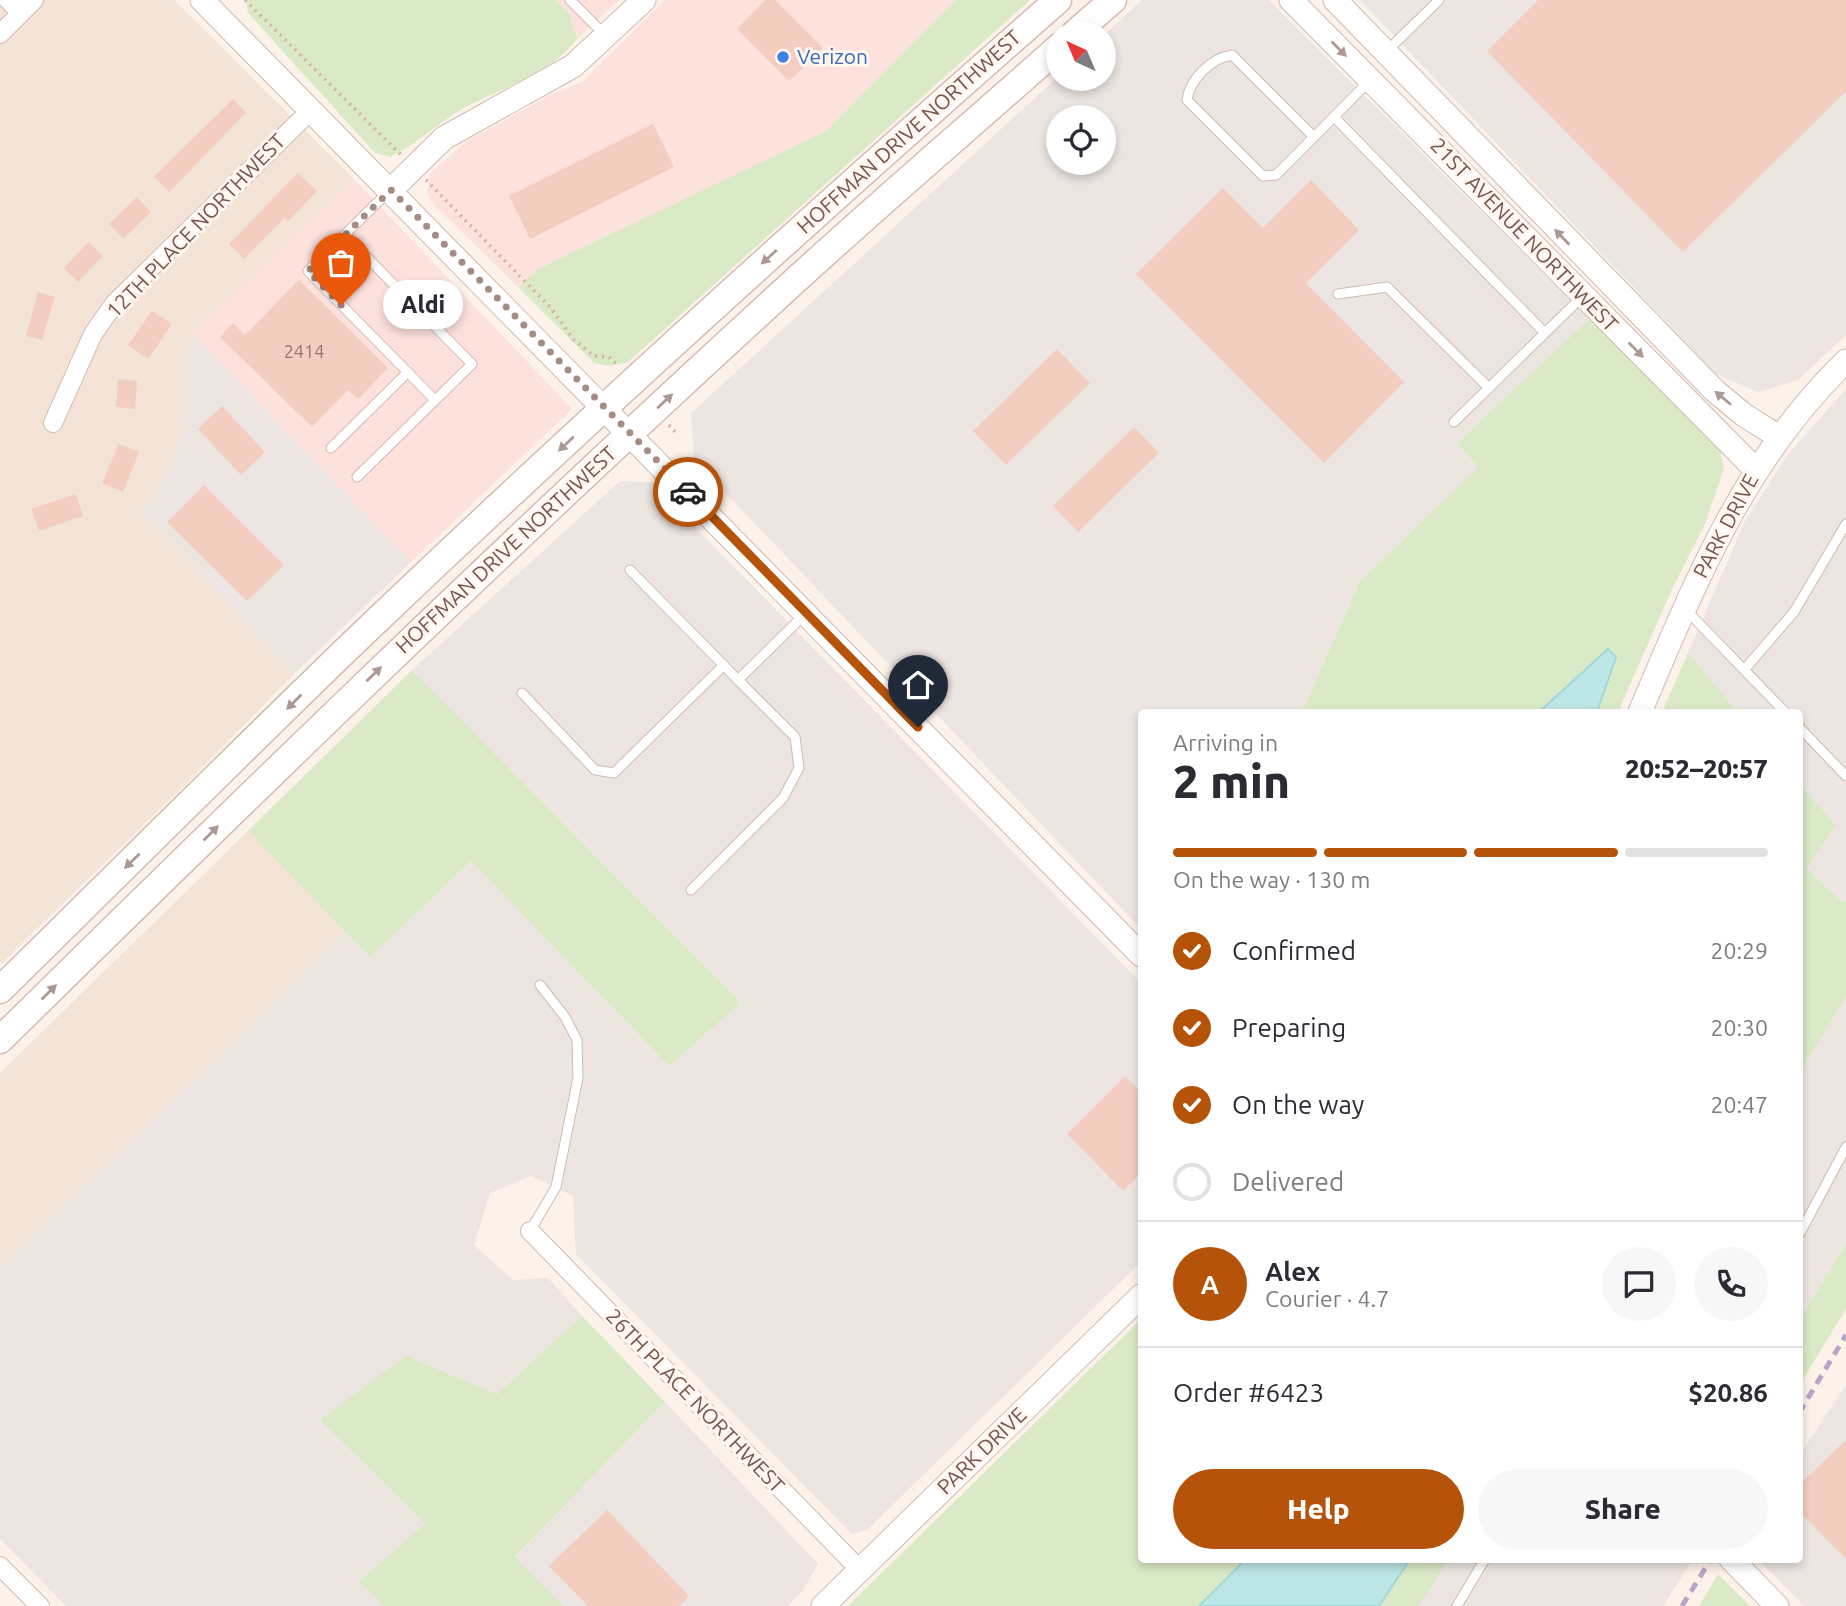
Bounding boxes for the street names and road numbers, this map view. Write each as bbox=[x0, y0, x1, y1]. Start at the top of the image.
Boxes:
street label: HOFFMAN DRIVE NORTHWEST bbox=[792, 24, 1025, 238]
street label: 12TH PLACE NORTHWEST bbox=[101, 128, 290, 322]
street label: 21ST AVENUE NORTHWEST bbox=[1426, 133, 1624, 336]
street label: HOFFMAN DRIVE NORTHWEST bbox=[390, 441, 621, 658]
street label: PARK DRIVE bbox=[1688, 469, 1763, 582]
street label: 26TH PLACE NORTHWEST bbox=[602, 1303, 790, 1497]
street label: PARK DRIVE bbox=[932, 1402, 1031, 1499]

